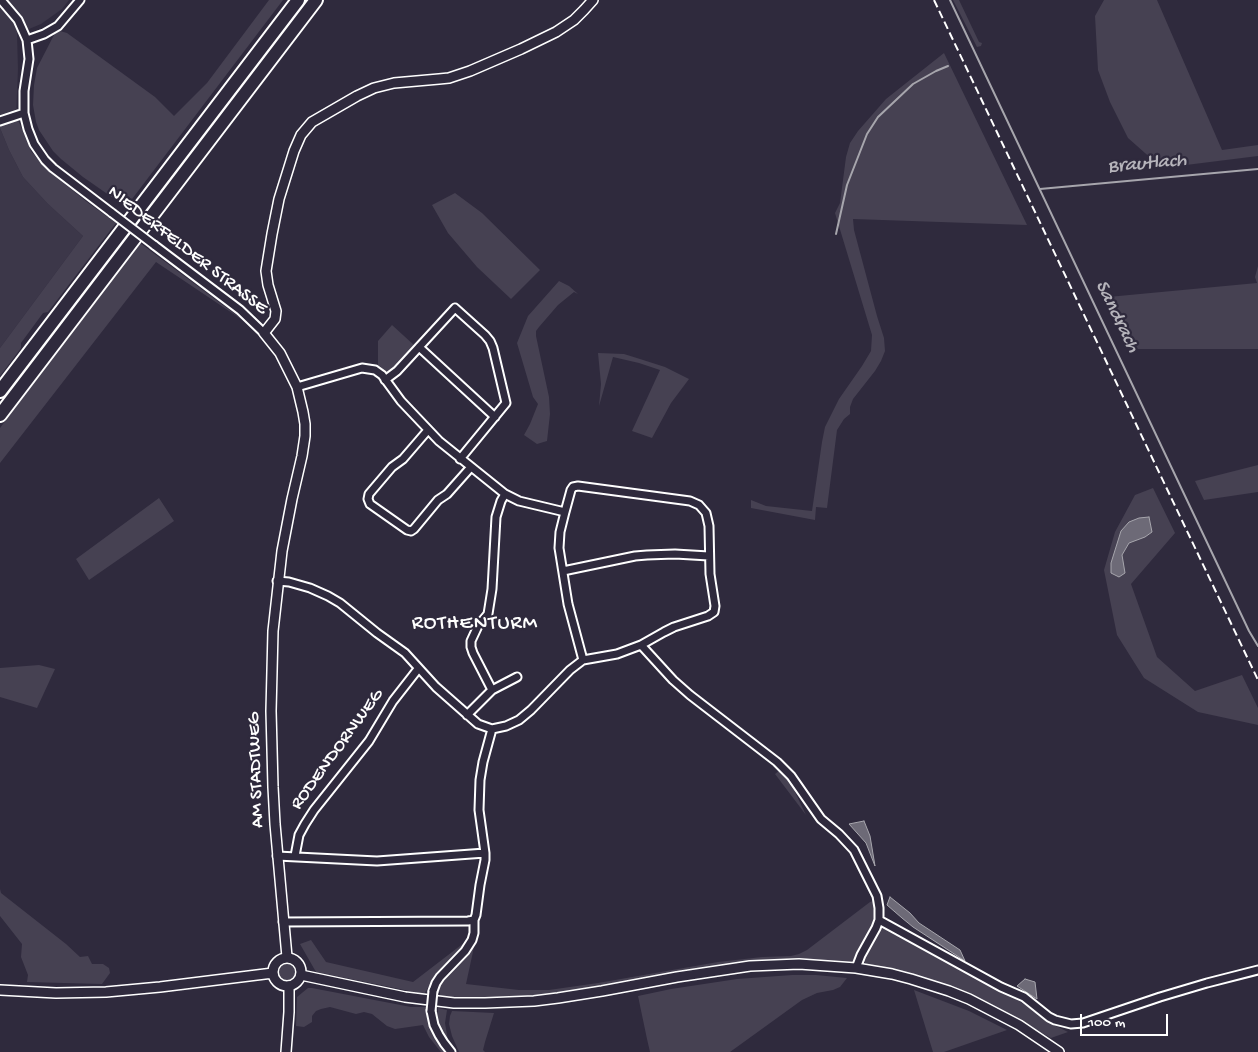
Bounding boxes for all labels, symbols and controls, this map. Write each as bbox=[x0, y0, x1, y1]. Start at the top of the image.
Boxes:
water label: Brautlach bbox=[1107, 150, 1187, 180]
street label: NIEDERFELDER STRASSE bbox=[102, 181, 272, 321]
water label: Sandrach bbox=[1088, 277, 1144, 357]
district label: ROTHENTURM bbox=[411, 612, 539, 638]
street label: RODENDORNWEG bbox=[286, 685, 390, 815]
street label: AM STADTWEG bbox=[244, 712, 270, 828]
scale bar bbox=[1083, 1004, 1170, 1036]
text: 100 m bbox=[1088, 1014, 1125, 1032]

